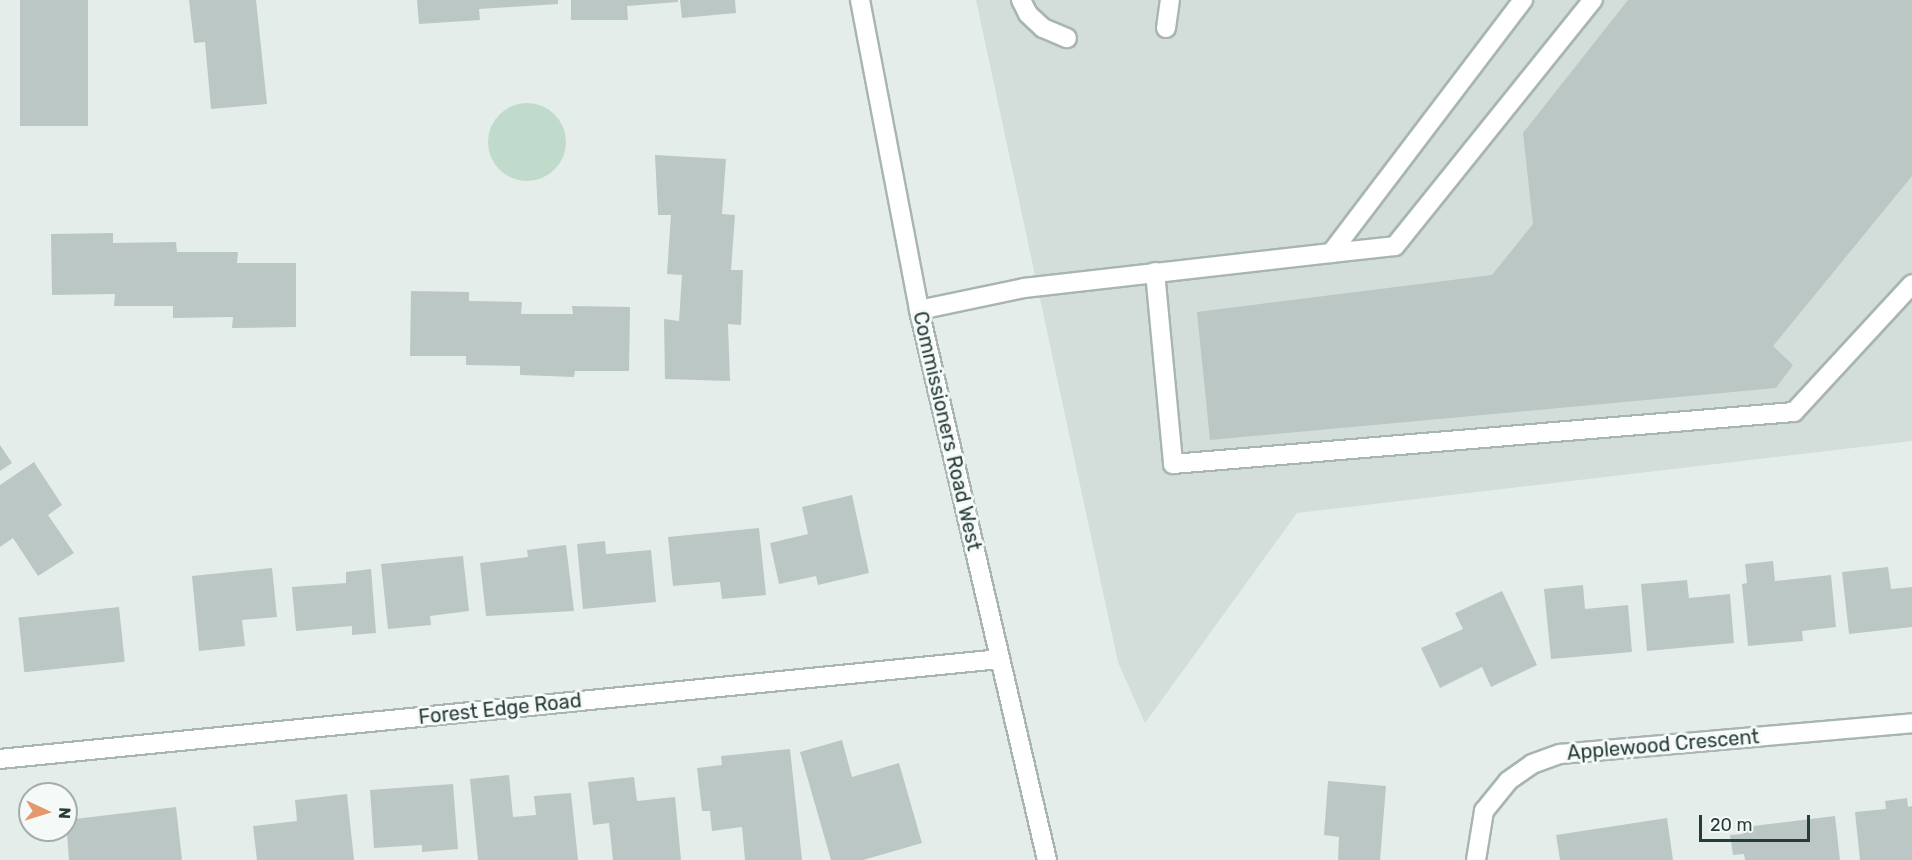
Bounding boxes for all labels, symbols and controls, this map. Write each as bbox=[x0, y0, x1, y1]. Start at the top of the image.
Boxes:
street label: Commissioners Road West bbox=[908, 309, 986, 553]
street label: Forest Edge Road bbox=[417, 689, 583, 729]
street label: Applewood Crescent bbox=[1566, 725, 1760, 765]
north arrow bbox=[18, 782, 78, 842]
scale bar bbox=[1702, 803, 1813, 841]
text: N bbox=[55, 807, 74, 820]
text: 20 m bbox=[1710, 814, 1752, 836]

